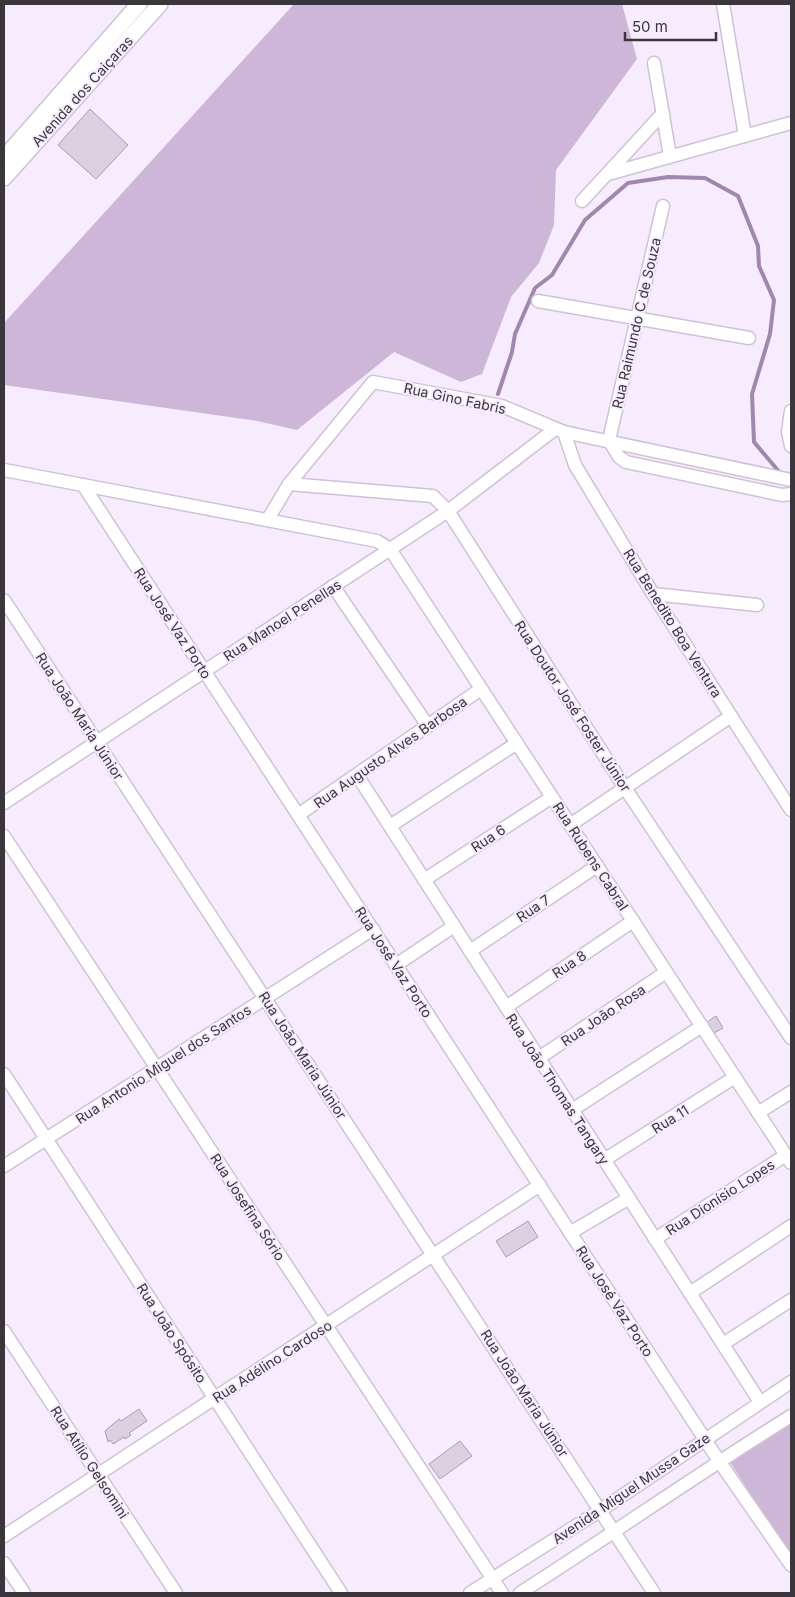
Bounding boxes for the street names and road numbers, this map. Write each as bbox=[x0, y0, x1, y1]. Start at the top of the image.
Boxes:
street label: Avenida dos Caiçaras bbox=[28, 32, 136, 150]
street label: Rua Raimundo C de Souza bbox=[608, 236, 664, 410]
street label: Rua Gino Fabris bbox=[402, 379, 508, 417]
street label: Rua Benedito Boa Ventura bbox=[620, 545, 726, 701]
street label: Rua José Vaz Porto bbox=[131, 564, 215, 682]
street label: Rua Manoel Penellas bbox=[220, 575, 344, 665]
street label: Rua Doutor José Foster Júnior bbox=[511, 617, 635, 795]
street label: Rua João Maria Júnior bbox=[32, 649, 128, 783]
street label: Rua Augusto Alves Barbosa bbox=[310, 693, 470, 811]
street label: Rua Rubens Cabral bbox=[550, 799, 632, 913]
street label: Rua 6 bbox=[468, 821, 508, 855]
street label: Rua 7 bbox=[513, 891, 553, 925]
street label: Rua José Vaz Porto bbox=[352, 903, 436, 1021]
street label: Rua 8 bbox=[549, 946, 589, 982]
street label: Rua João Rosa bbox=[558, 980, 648, 1050]
street label: Rua João Maria Júnior bbox=[255, 988, 351, 1122]
street label: Rua Antonio Miguel dos Santos bbox=[72, 1001, 254, 1127]
street label: Rua João Thomas Tangary bbox=[503, 1010, 613, 1168]
street label: Rua 11 bbox=[648, 1101, 692, 1137]
street label: Rua Josefina Sório bbox=[207, 1150, 289, 1264]
street label: Rua Dionísio Lopes bbox=[662, 1156, 778, 1238]
street label: Rua José Vaz Porto bbox=[573, 1242, 657, 1360]
street label: Rua João Spósito bbox=[133, 1280, 211, 1386]
street label: Rua Adélino Cardoso bbox=[209, 1316, 335, 1406]
street label: Rua João Maria Júnior bbox=[477, 1326, 573, 1460]
street label: Rua Atílio Gelsomini bbox=[47, 1403, 133, 1521]
street label: Avenida Miguel Mussa Gaze bbox=[549, 1429, 713, 1547]

